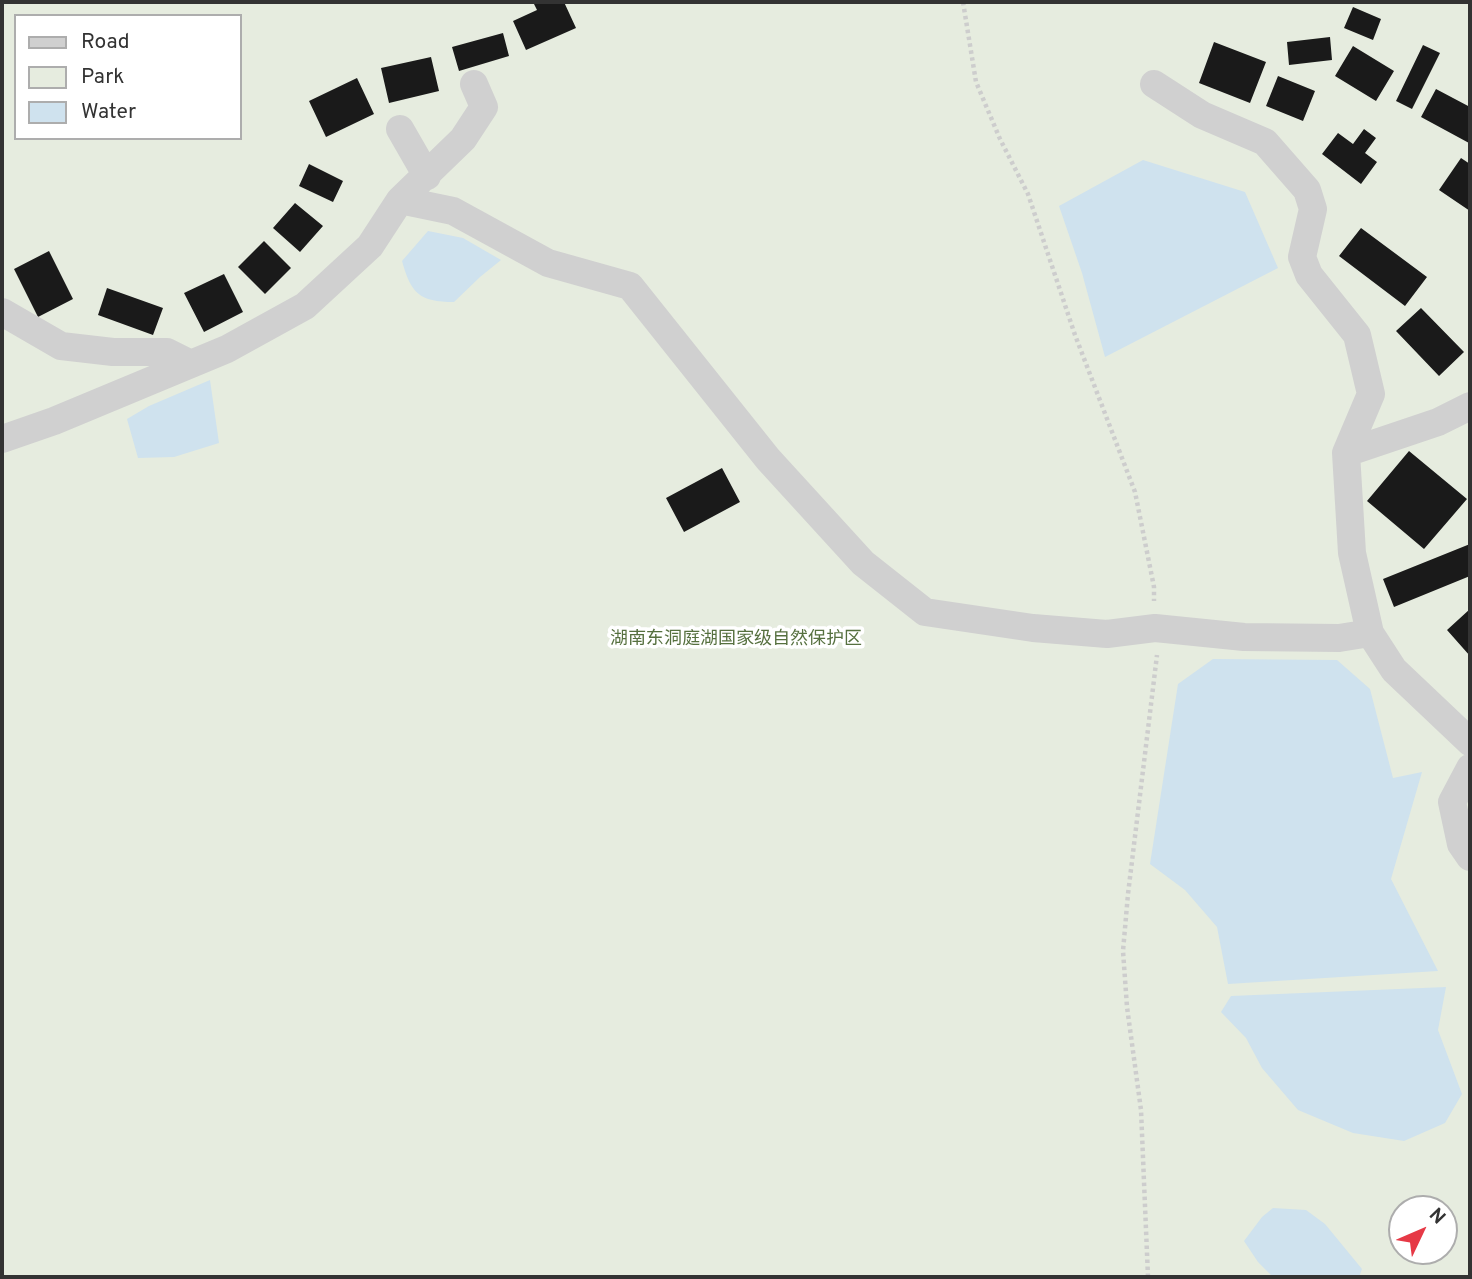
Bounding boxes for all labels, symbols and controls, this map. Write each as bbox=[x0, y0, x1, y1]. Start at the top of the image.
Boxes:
legend bbox=[14, 14, 242, 140]
text: Road bbox=[81, 29, 130, 56]
text: Park bbox=[81, 64, 124, 91]
text: Water bbox=[81, 99, 136, 126]
park label: 湖南东洞庭湖国家级自然保护区 bbox=[610, 629, 862, 651]
north arrow bbox=[1388, 1195, 1458, 1265]
text: N bbox=[1423, 1204, 1450, 1230]

